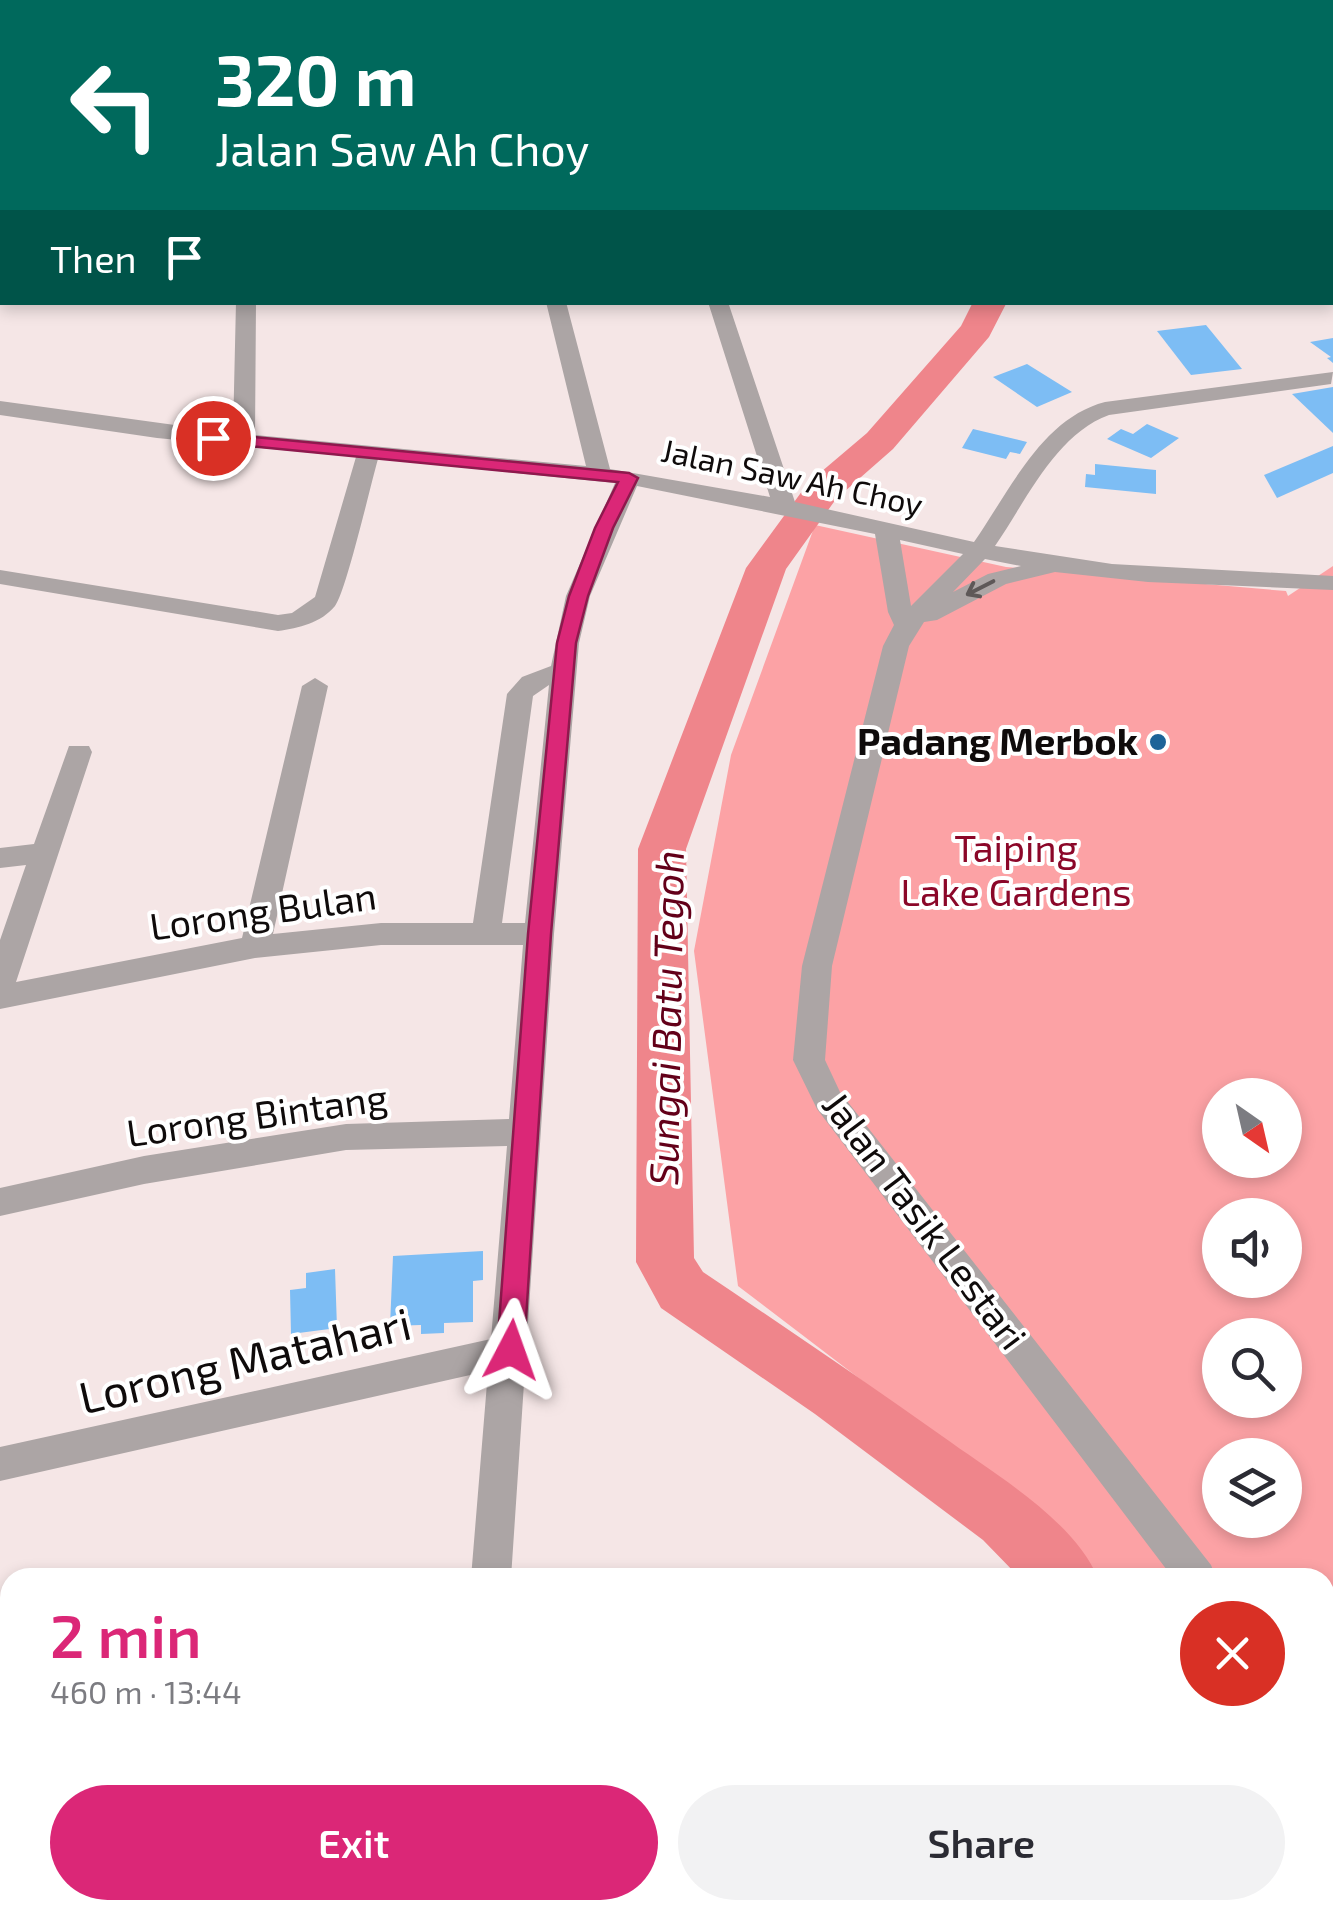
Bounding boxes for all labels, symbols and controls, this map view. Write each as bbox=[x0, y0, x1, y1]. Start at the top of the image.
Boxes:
text: 320 m bbox=[215, 36, 416, 120]
icon: left bbox=[50, 40, 180, 170]
text: Jalan Saw Ah Choy bbox=[215, 121, 589, 175]
icon: arrive bbox=[157, 230, 212, 285]
text: Then bbox=[50, 235, 137, 281]
pin bbox=[171, 396, 256, 481]
icon: arrive bbox=[186, 411, 241, 466]
street label: Jalan Saw Ah Choy bbox=[658, 430, 927, 522]
one-way arrow bbox=[966, 579, 996, 598]
place label: Padang Merbok bbox=[857, 717, 1139, 763]
marker: Padang Merbok bbox=[1147, 731, 1169, 753]
park label: Taiping Lake Gardens bbox=[900, 824, 1132, 914]
water label: Sungai Batu Tegoh bbox=[638, 850, 692, 1186]
street label: Lorong Bulan bbox=[146, 871, 379, 949]
street label: Lorong Bintang bbox=[123, 1073, 390, 1155]
north arrow bbox=[1202, 1078, 1302, 1178]
map controls bbox=[1202, 1078, 1302, 1538]
street label: Jalan Tasik Lestari bbox=[814, 1082, 1037, 1358]
button: sound bbox=[1202, 1198, 1302, 1298]
street label: Lorong Matahari bbox=[73, 1295, 416, 1423]
position arrow bbox=[459, 1298, 563, 1402]
button: search bbox=[1202, 1318, 1302, 1418]
button: layers bbox=[1202, 1438, 1302, 1538]
text: 2 min bbox=[50, 1598, 202, 1670]
button: close bbox=[1180, 1601, 1285, 1706]
text: 460 m · 13:44 bbox=[50, 1672, 242, 1710]
button: Exit bbox=[50, 1785, 658, 1900]
button: Share bbox=[678, 1785, 1285, 1900]

